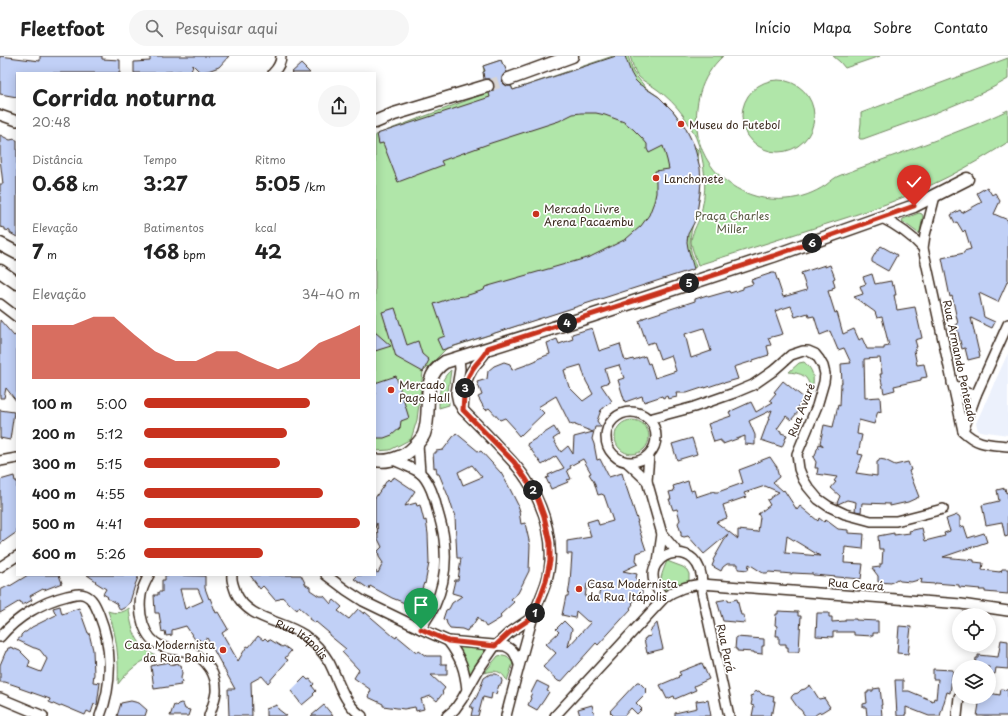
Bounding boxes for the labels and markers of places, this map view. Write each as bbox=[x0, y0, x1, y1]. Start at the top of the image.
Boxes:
place label: Museu do Futebol bbox=[689, 116, 781, 133]
marker: Museu do Futebol bbox=[676, 119, 686, 129]
pin bbox=[897, 165, 931, 206]
place label: Lanchonete bbox=[664, 170, 724, 187]
marker: Lanchonete bbox=[651, 173, 661, 183]
place label: Mercado Livre Arena Pacaembu bbox=[544, 200, 633, 230]
marker: Mercado Livre Arena Pacaembu bbox=[531, 209, 541, 219]
pin: 6 bbox=[802, 233, 822, 253]
pin: 5 bbox=[679, 273, 699, 293]
pin: 4 bbox=[557, 313, 577, 333]
place label: Mercado Pago Hall bbox=[399, 376, 450, 406]
pin: 3 bbox=[455, 378, 475, 398]
marker: Mercado Pago Hall bbox=[386, 385, 396, 395]
pin: 2 bbox=[523, 480, 543, 500]
place label: Casa Modernista da Rua Itápolis bbox=[587, 575, 678, 605]
marker: Casa Modernista da Rua Itápolis bbox=[574, 584, 584, 594]
pin bbox=[404, 588, 438, 629]
pin: 1 bbox=[525, 603, 545, 623]
place label: Casa Modernista da Rua Bahia bbox=[124, 636, 215, 666]
marker: Casa Modernista da Rua Bahia bbox=[218, 645, 228, 655]

